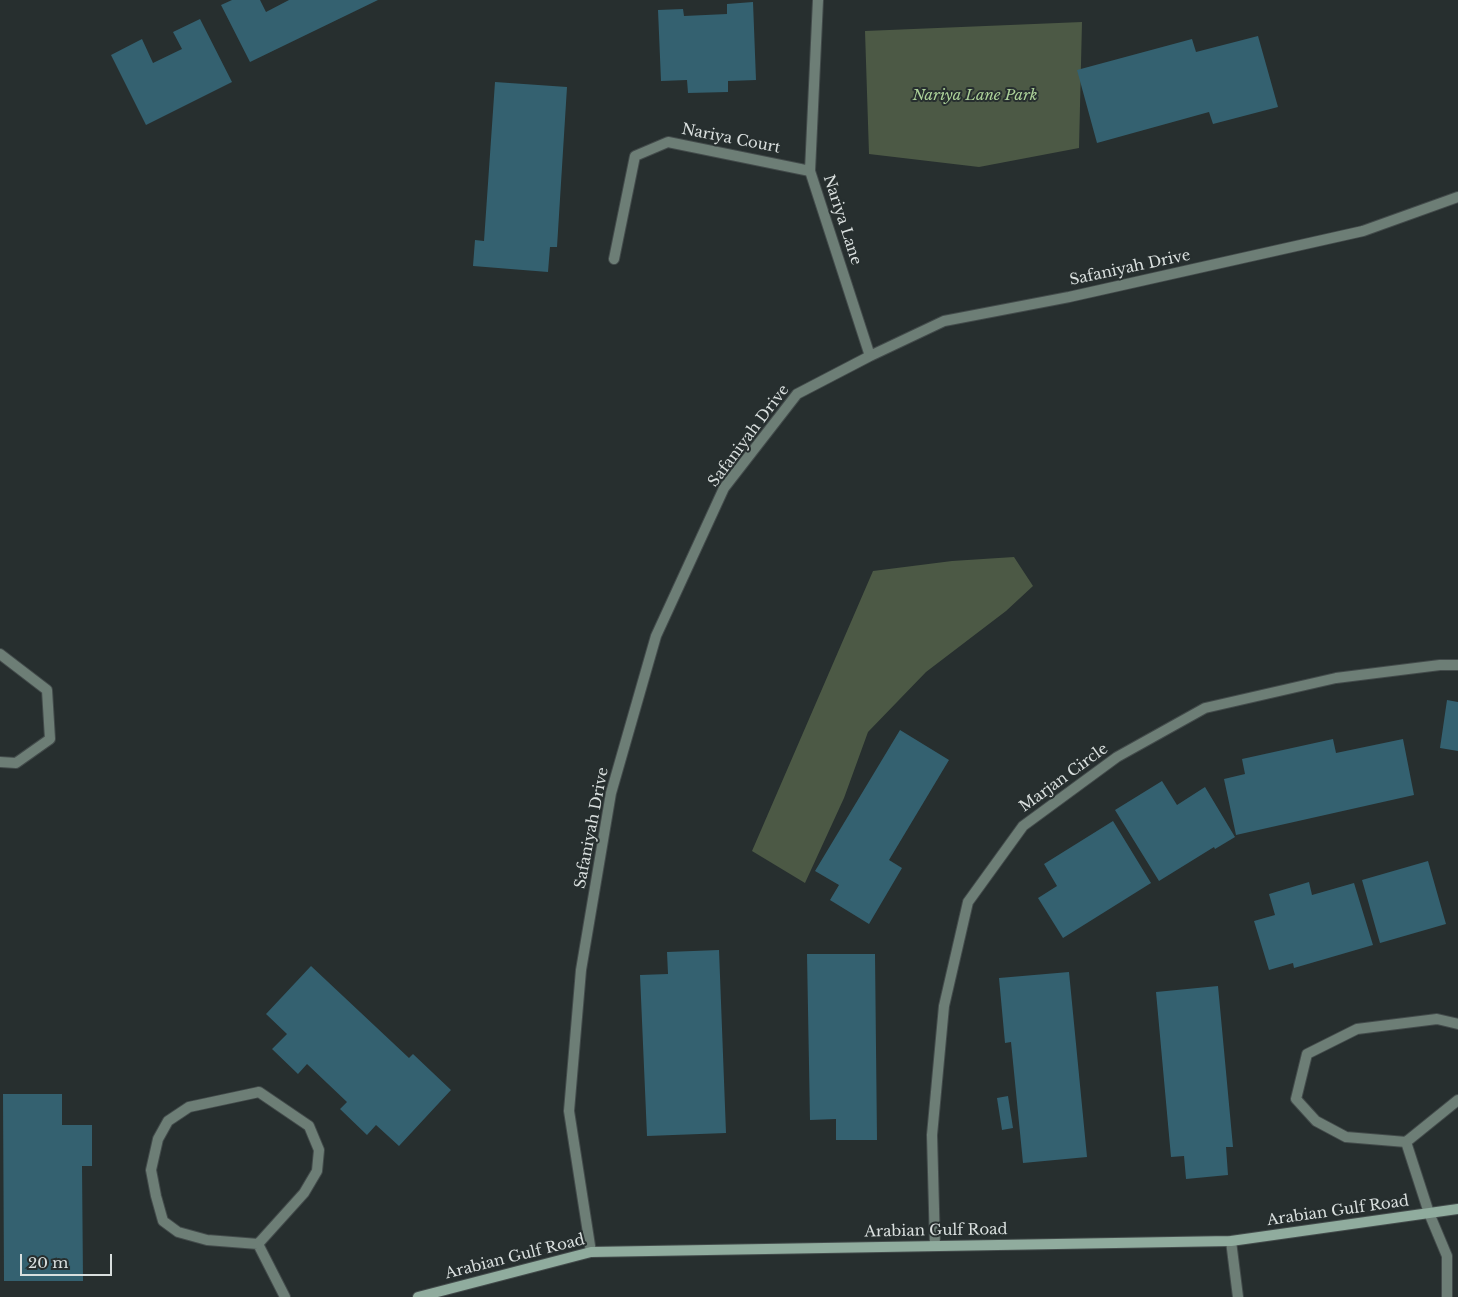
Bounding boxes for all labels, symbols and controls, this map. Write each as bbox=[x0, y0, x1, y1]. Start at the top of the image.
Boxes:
park label: Nariya Lane Park bbox=[912, 87, 1038, 105]
street label: Nariya Court bbox=[680, 121, 782, 157]
street label: Nariya Lane bbox=[819, 173, 865, 267]
street label: Safaniyah Drive bbox=[1068, 246, 1192, 290]
street label: Safaniyah Drive bbox=[705, 381, 793, 491]
street label: Marjan Circle bbox=[1016, 740, 1112, 816]
street label: Safaniyah Drive bbox=[571, 766, 613, 890]
street label: Arabian Gulf Road bbox=[1266, 1192, 1410, 1230]
street label: Arabian Gulf Road bbox=[864, 1221, 1008, 1241]
street label: Arabian Gulf Road bbox=[443, 1231, 587, 1283]
scale bar bbox=[22, 1244, 115, 1276]
text: 20 m bbox=[28, 1253, 68, 1272]

